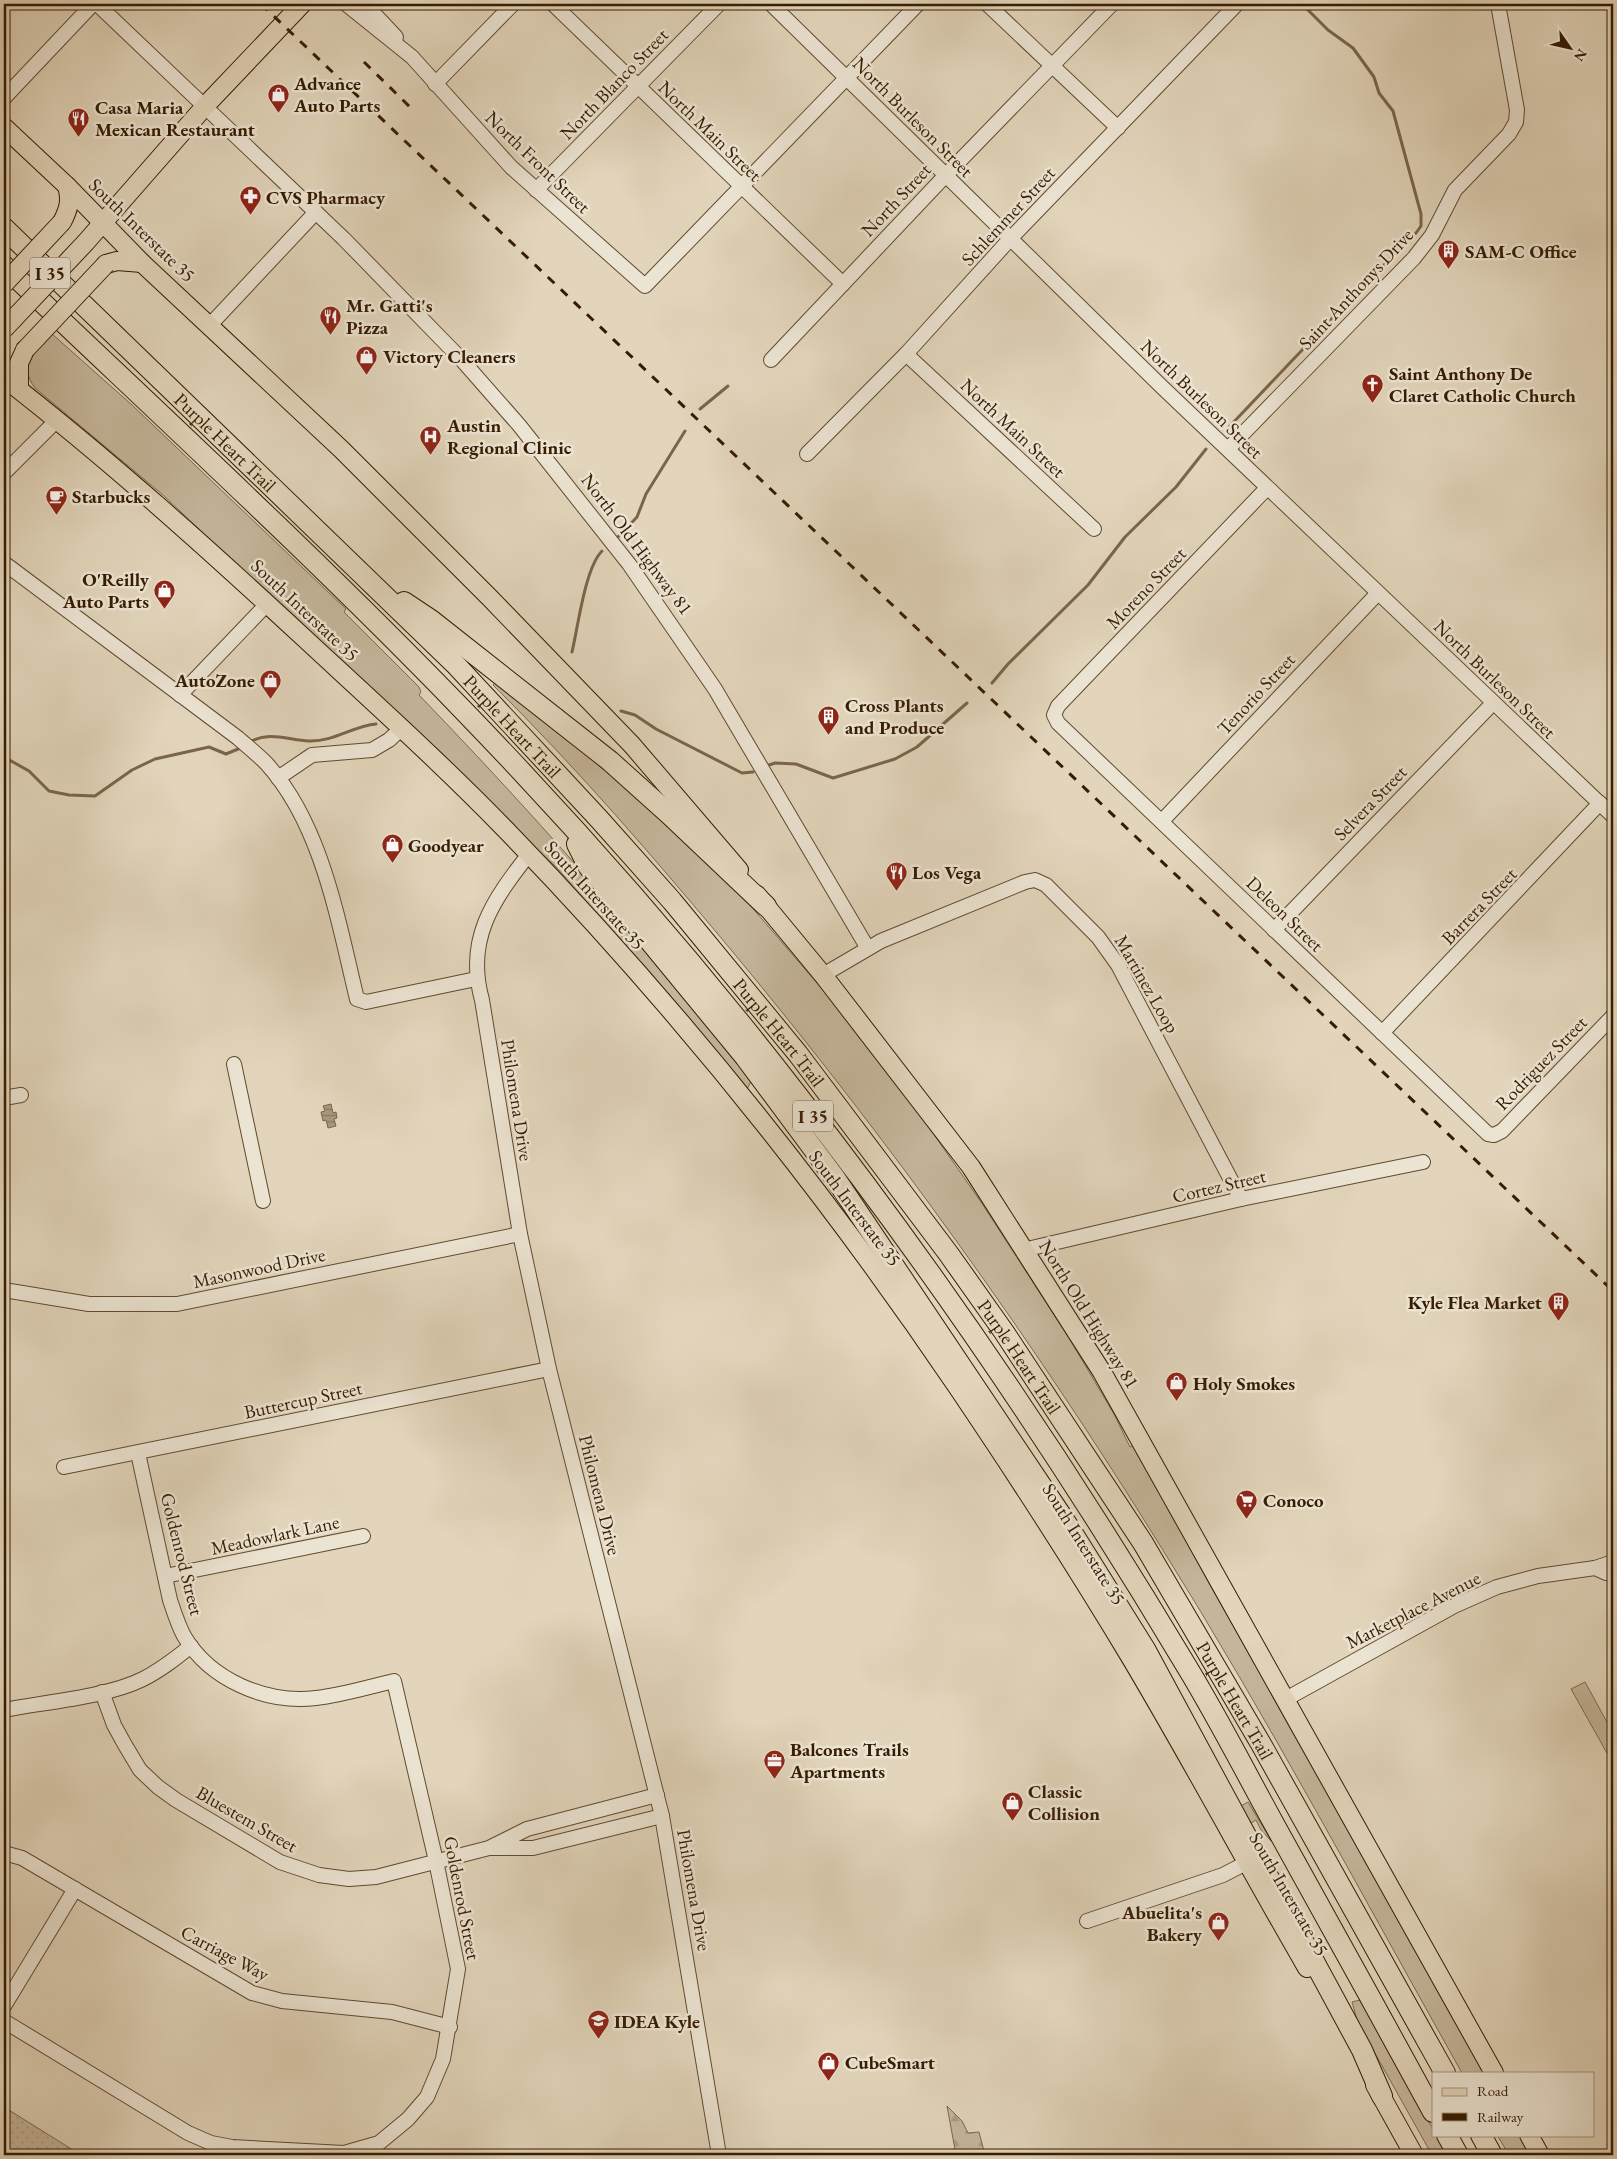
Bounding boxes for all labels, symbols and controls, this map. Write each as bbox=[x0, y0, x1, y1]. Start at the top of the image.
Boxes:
north arrow bbox=[1544, 22, 1594, 72]
street label: North Blanco Street bbox=[554, 23, 674, 145]
text: N bbox=[1570, 46, 1591, 66]
street label: North Burleson Street bbox=[847, 51, 979, 183]
place label: Advance Auto Parts bbox=[293, 71, 380, 118]
street label: North Main Street bbox=[653, 75, 767, 187]
shop icon: Advance Auto Parts bbox=[266, 82, 290, 113]
place label: Casa Maria Mexican Restaurant bbox=[95, 95, 255, 142]
street label: North Front Street bbox=[480, 105, 596, 219]
restaurant icon: Casa Maria Mexican Restaurant bbox=[67, 106, 91, 137]
street label: North Street bbox=[855, 158, 937, 242]
street label: Schlemmer Street bbox=[955, 161, 1061, 271]
street label: South Interstate 35 bbox=[83, 173, 201, 287]
pharmacy icon: CVS Pharmacy bbox=[238, 185, 262, 216]
place label: CVS Pharmacy bbox=[266, 185, 386, 210]
street label: Saint Anthonys Drive bbox=[1293, 223, 1419, 355]
building icon: SAM-C Office bbox=[1437, 239, 1461, 270]
place label: SAM-C Office bbox=[1465, 239, 1577, 264]
road number: I 35 bbox=[30, 258, 70, 288]
place label: Mr. Gatti's Pizza bbox=[346, 293, 433, 340]
restaurant icon: Mr. Gatti's Pizza bbox=[318, 304, 342, 335]
street label: North Burleson Street bbox=[1135, 334, 1269, 464]
shop icon: Victory Cleaners bbox=[355, 344, 379, 375]
place label: Victory Cleaners bbox=[383, 344, 516, 369]
place label: Saint Anthony De Claret Catholic Church bbox=[1389, 361, 1576, 408]
church icon: Saint Anthony De Claret Catholic Church bbox=[1361, 372, 1385, 403]
street label: North Main Street bbox=[955, 373, 1071, 483]
street label: Purple Heart Trail bbox=[169, 387, 282, 498]
place label: Austin Regional Clinic bbox=[446, 413, 572, 460]
hospital icon: Austin Regional Clinic bbox=[419, 424, 443, 455]
street label: North Old Highway 81 bbox=[576, 468, 698, 620]
cafe icon: Starbucks bbox=[44, 484, 68, 515]
place label: Starbucks bbox=[72, 484, 150, 509]
street label: Moreno Street bbox=[1101, 542, 1191, 634]
street label: South Interstate 35 bbox=[246, 553, 364, 667]
place label: O'Reilly Auto Parts bbox=[62, 567, 150, 614]
shop icon: O'Reilly Auto Parts bbox=[153, 578, 177, 609]
street label: North Burleson Street bbox=[1428, 614, 1562, 744]
street label: Tenorio Street bbox=[1212, 648, 1300, 740]
place label: AutoZone bbox=[174, 668, 255, 693]
shop icon: AutoZone bbox=[259, 668, 283, 699]
street label: Purple Heart Trail bbox=[458, 669, 567, 784]
place label: Cross Plants and Produce bbox=[845, 693, 944, 740]
building icon: Cross Plants and Produce bbox=[817, 704, 841, 735]
street label: Selvera Street bbox=[1328, 760, 1412, 846]
shop icon: Goodyear bbox=[380, 833, 404, 864]
place label: Goodyear bbox=[408, 833, 484, 858]
street label: South Interstate 35 bbox=[539, 835, 651, 955]
restaurant icon: Los Vega bbox=[884, 860, 908, 891]
place label: Los Vega bbox=[912, 860, 982, 885]
street label: Barrera Street bbox=[1436, 862, 1522, 950]
street label: Deleon Street bbox=[1241, 871, 1329, 957]
street label: Martinez Loop bbox=[1109, 930, 1185, 1038]
street label: Purple Heart Trail bbox=[728, 973, 831, 1092]
street label: Rodriguez Street bbox=[1490, 1010, 1592, 1116]
street label: Philomena Drive bbox=[495, 1037, 539, 1163]
road number: I 35 bbox=[793, 1100, 833, 1132]
street label: South Interstate 35 bbox=[803, 1145, 907, 1271]
street label: Cortez Street bbox=[1170, 1163, 1268, 1209]
street label: North Old Highway 81 bbox=[1033, 1235, 1145, 1393]
street label: Masonwood Drive bbox=[190, 1242, 328, 1294]
place label: Kyle Flea Market bbox=[1408, 1290, 1542, 1315]
building icon: Kyle Flea Market bbox=[1546, 1290, 1570, 1321]
street label: Purple Heart Trail bbox=[972, 1294, 1067, 1419]
shop icon: Holy Smokes bbox=[1165, 1371, 1189, 1402]
place label: Holy Smokes bbox=[1193, 1371, 1295, 1396]
street label: Buttercup Street bbox=[242, 1375, 364, 1425]
street label: Philomena Drive bbox=[573, 1432, 627, 1558]
street label: South Interstate 35 bbox=[1037, 1478, 1131, 1610]
supermarket icon: Conoco bbox=[1235, 1488, 1259, 1519]
place label: Conoco bbox=[1263, 1488, 1324, 1513]
street label: Goldenrod Street bbox=[155, 1490, 209, 1618]
street label: Meadowlark Lane bbox=[208, 1509, 342, 1561]
street label: Marketplace Avenue bbox=[1341, 1565, 1485, 1655]
street label: Purple Heart Trail bbox=[1191, 1637, 1280, 1764]
place label: Balcones Trails Apartments bbox=[789, 1737, 909, 1784]
office icon: Balcones Trails Apartments bbox=[762, 1748, 786, 1779]
place label: Classic Collision bbox=[1028, 1779, 1100, 1826]
street label: Bluestem Street bbox=[192, 1780, 302, 1858]
shop icon: Classic Collision bbox=[1000, 1790, 1024, 1821]
street label: Philomena Drive bbox=[671, 1827, 717, 1953]
street label: South Interstate 35 bbox=[1243, 1828, 1335, 1960]
street label: Goldenrod Street bbox=[438, 1834, 486, 1962]
place label: Abuelita's Bakery bbox=[1121, 1900, 1203, 1947]
shop icon: Abuelita's Bakery bbox=[1206, 1911, 1230, 1942]
street label: Carriage Way bbox=[176, 1919, 274, 1987]
school or university icon: IDEA Kyle bbox=[586, 2009, 610, 2040]
place label: IDEA Kyle bbox=[614, 2009, 700, 2034]
shop icon: CubeSmart bbox=[817, 2050, 841, 2081]
place label: CubeSmart bbox=[845, 2050, 935, 2075]
legend bbox=[1432, 2072, 1594, 2136]
text: Road bbox=[1477, 2081, 1509, 2100]
text: Railway bbox=[1477, 2107, 1524, 2126]

